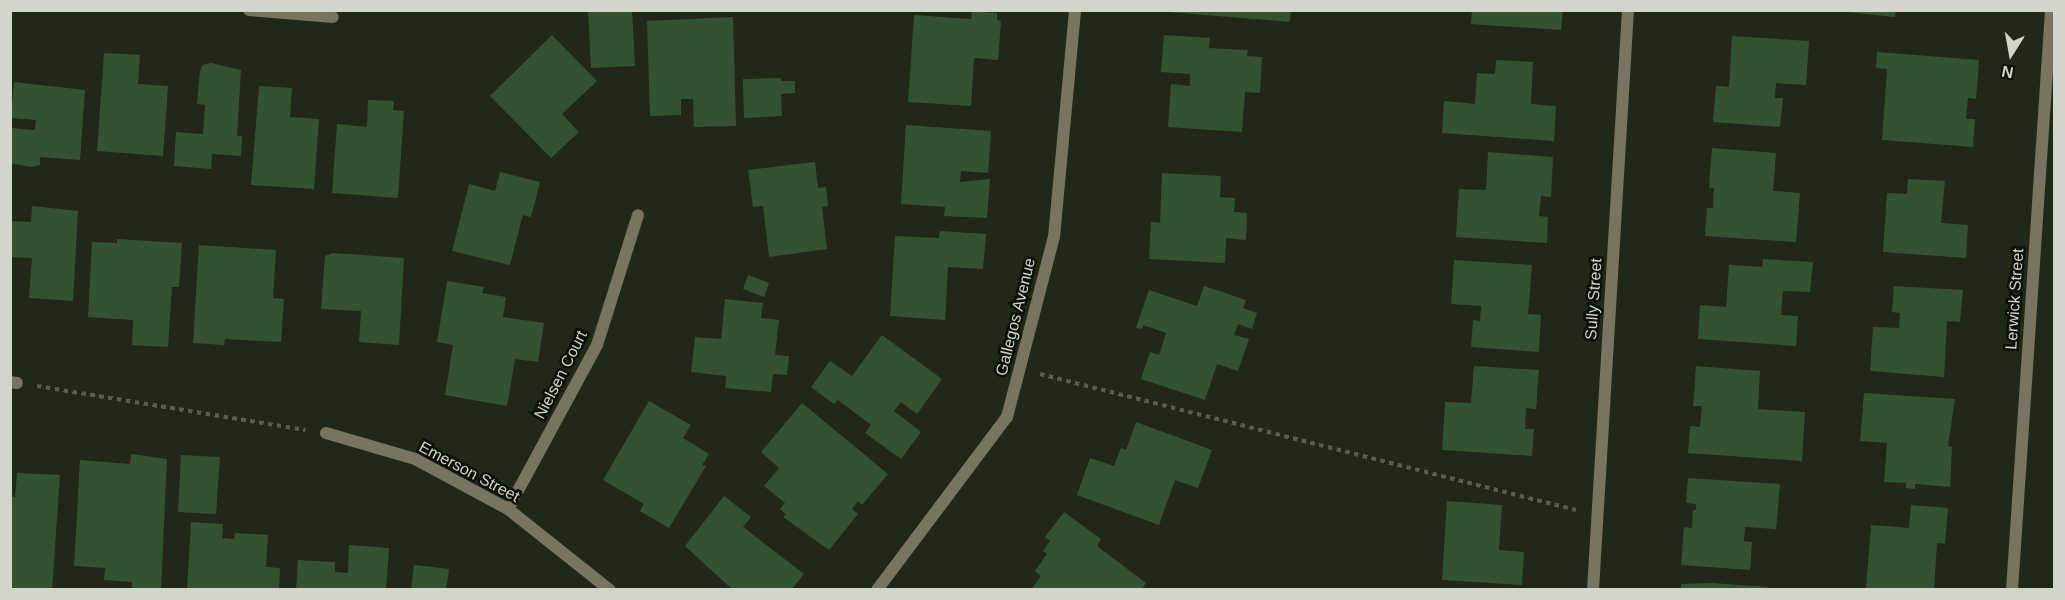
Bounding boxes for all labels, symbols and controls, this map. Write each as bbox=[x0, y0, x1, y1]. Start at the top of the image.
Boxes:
north arrow bbox=[1981, 24, 2041, 84]
text: N bbox=[2000, 63, 2015, 82]
street label: Lerwick Street bbox=[2002, 248, 2028, 350]
street label: Gallegos Avenue bbox=[992, 256, 1040, 378]
street label: Sully Street bbox=[1582, 258, 1606, 340]
street label: Nielsen Court bbox=[530, 327, 592, 423]
street label: Emerson Street bbox=[415, 437, 523, 507]

